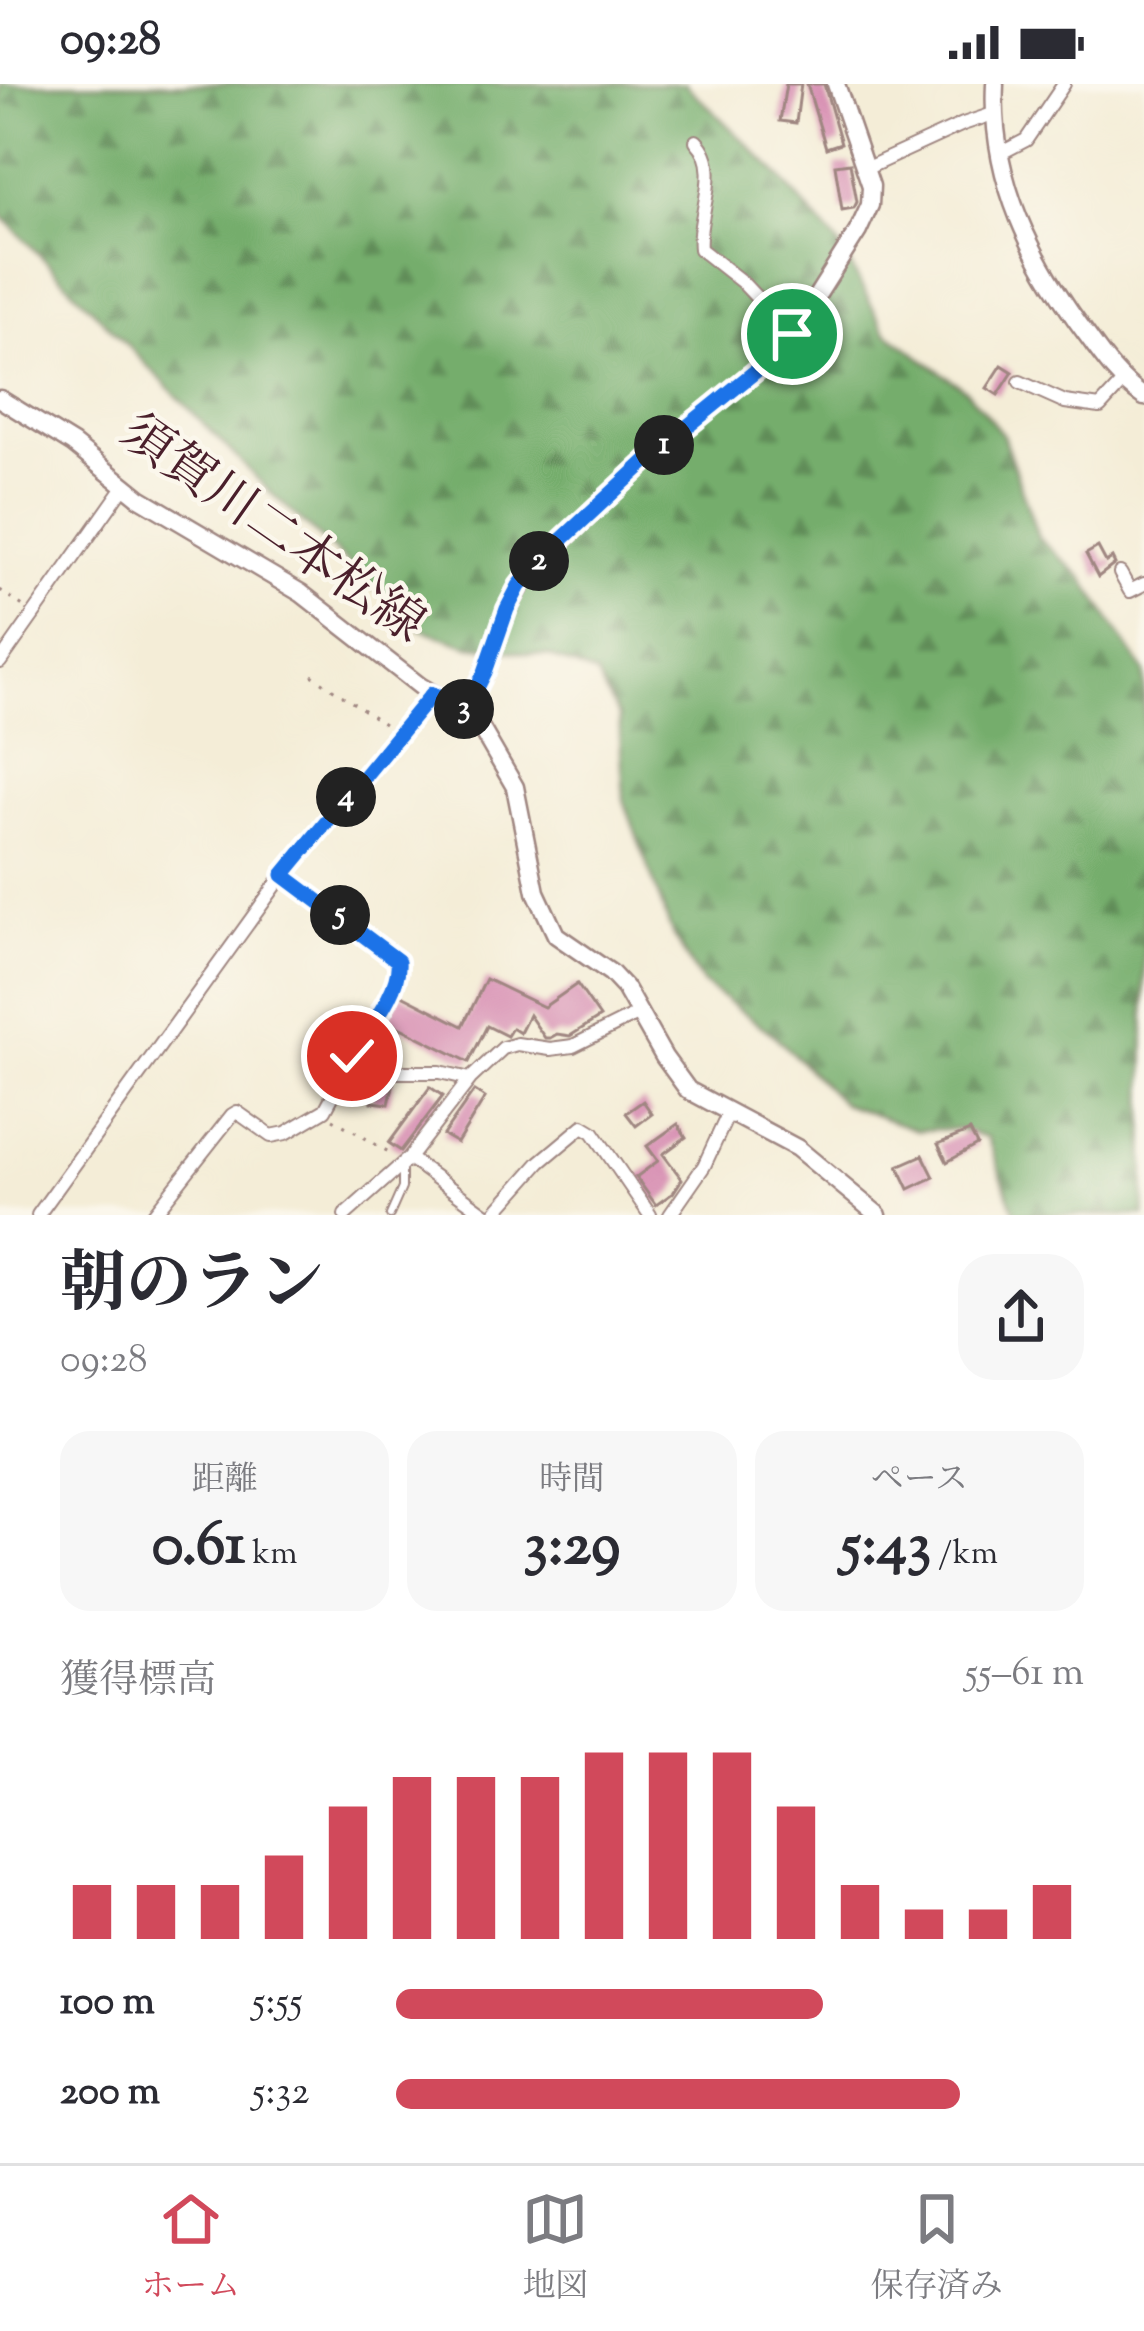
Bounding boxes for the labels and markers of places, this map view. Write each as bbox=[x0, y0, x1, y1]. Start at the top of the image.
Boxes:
pin bbox=[741, 283, 843, 385]
pin: 1 bbox=[634, 415, 694, 475]
pin: 2 bbox=[509, 531, 569, 591]
pin: 3 bbox=[434, 679, 494, 739]
pin: 4 bbox=[316, 767, 376, 827]
pin: 5 bbox=[310, 885, 370, 945]
pin bbox=[301, 1005, 403, 1107]

